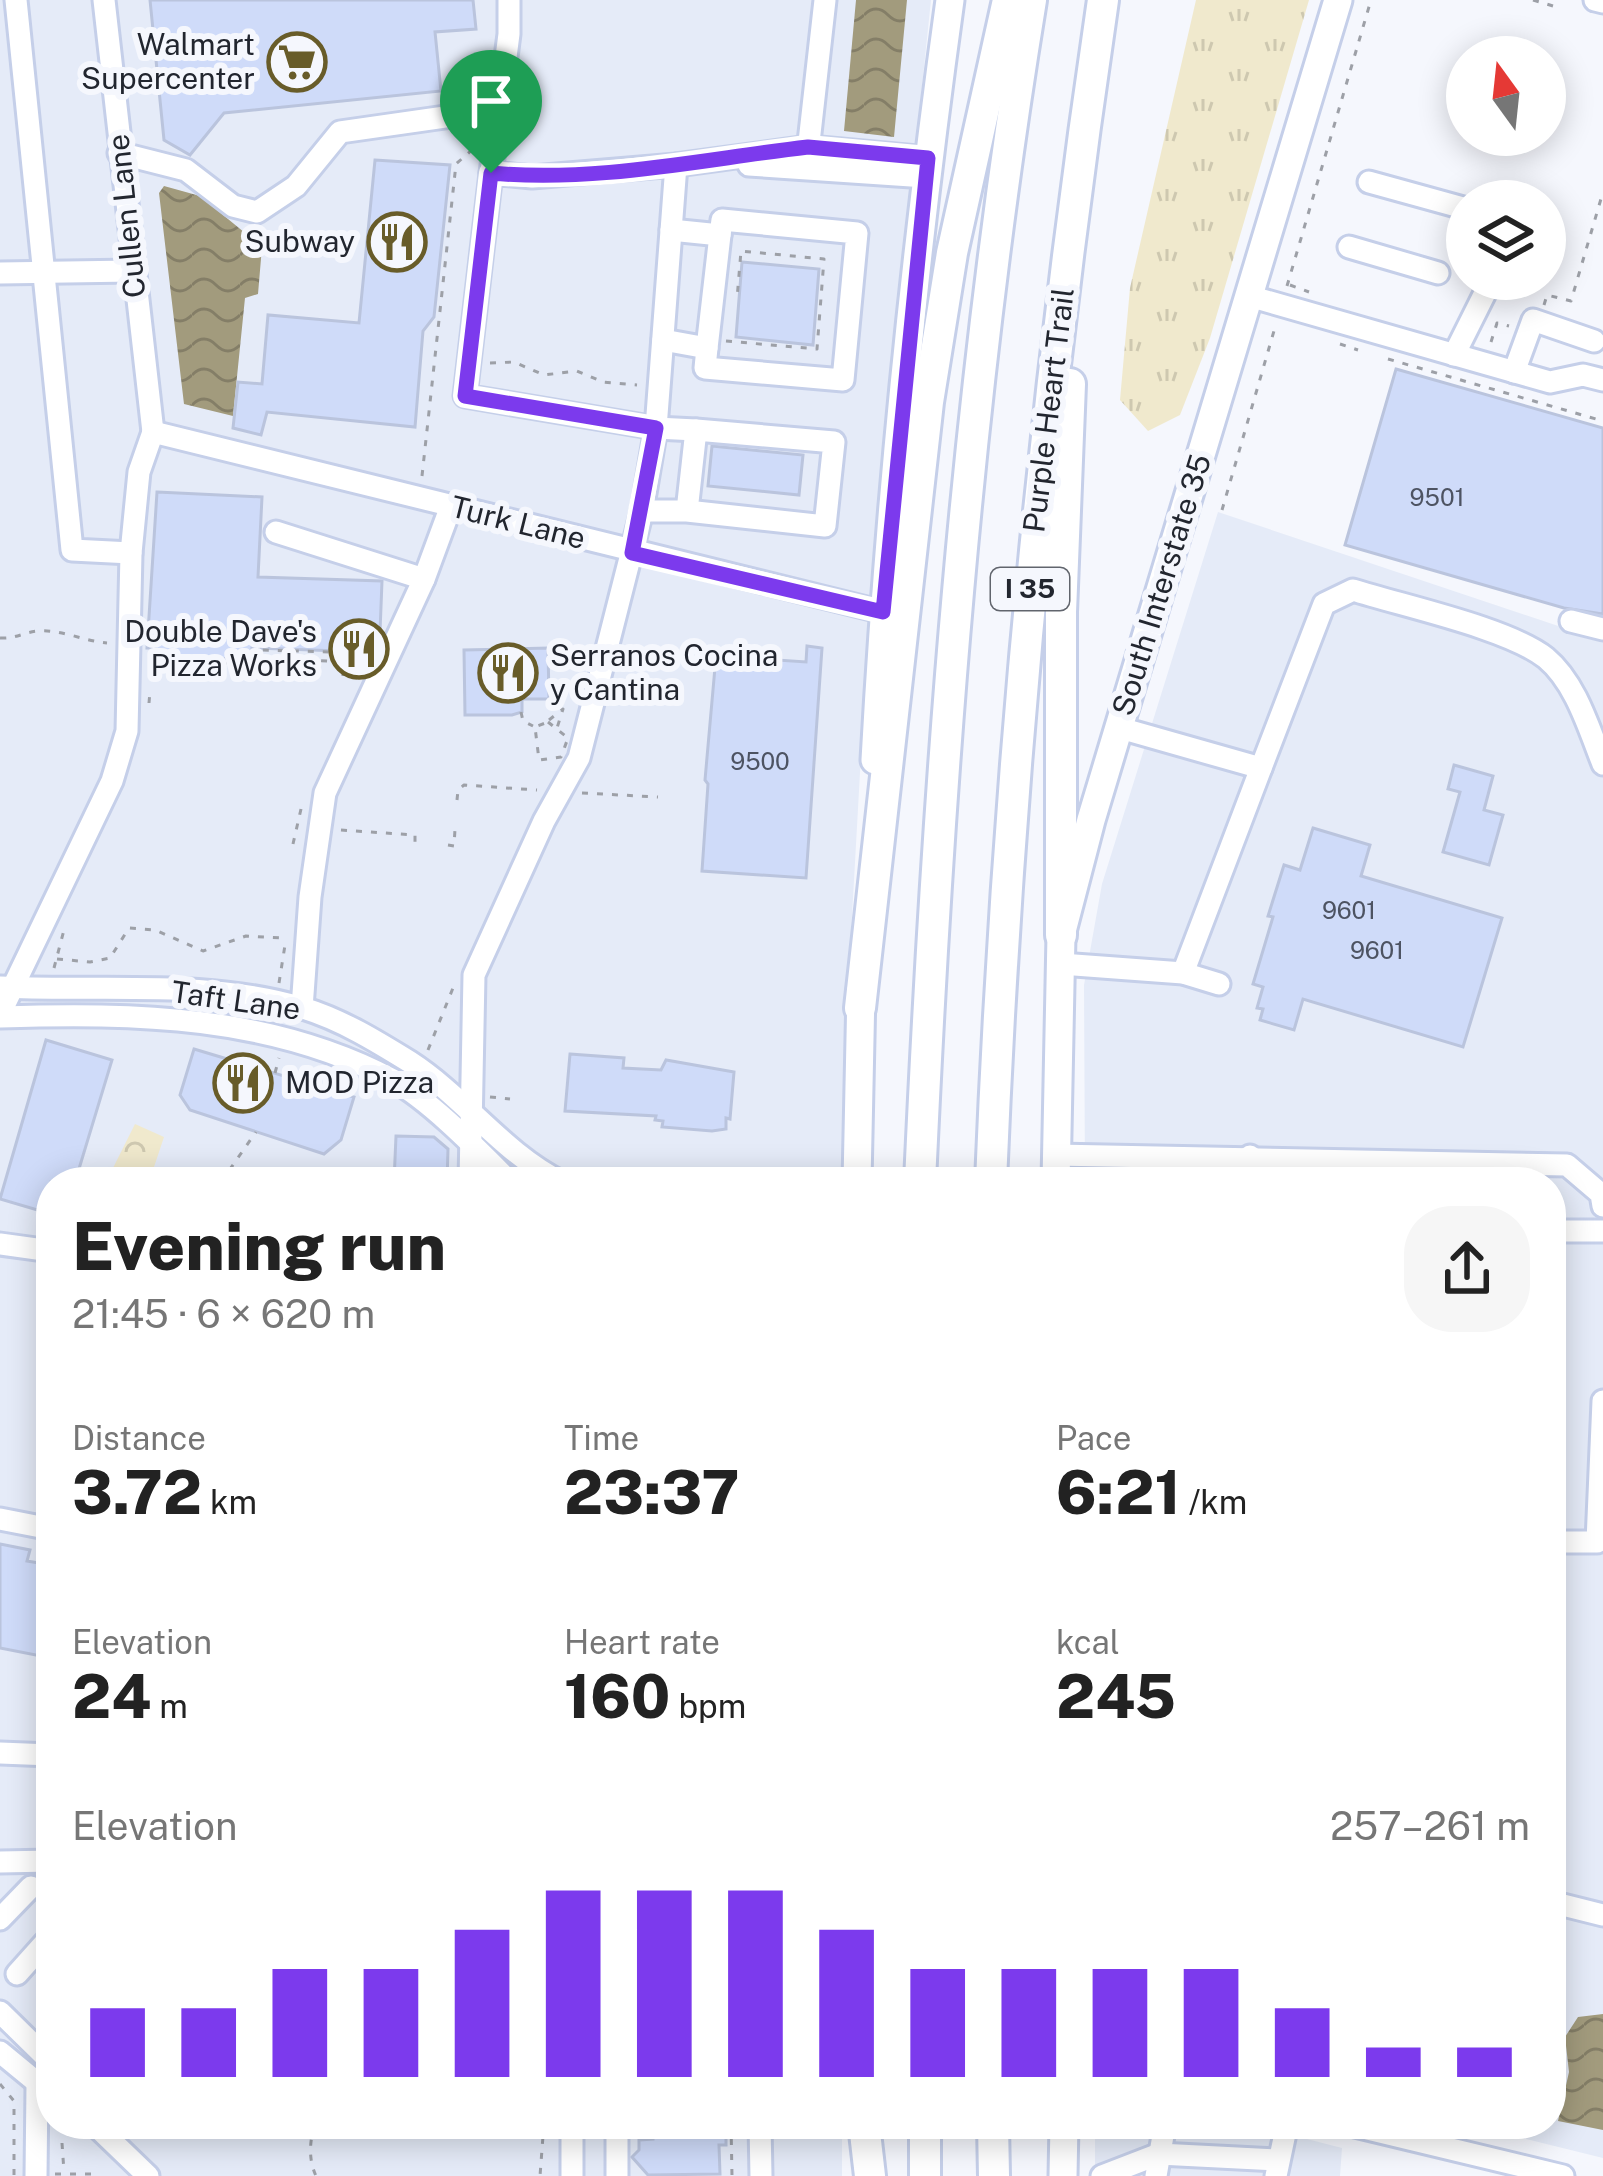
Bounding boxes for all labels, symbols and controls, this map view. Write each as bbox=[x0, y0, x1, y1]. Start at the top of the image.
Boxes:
place label: Walmart Supercenter bbox=[81, 26, 255, 96]
supermarket icon: Walmart Supercenter bbox=[266, 31, 328, 93]
north arrow bbox=[1446, 36, 1566, 156]
map controls bbox=[1446, 36, 1566, 300]
pin bbox=[440, 50, 542, 173]
icon: arrive bbox=[458, 68, 524, 134]
street label: Cullen Lane bbox=[100, 132, 153, 300]
button: layers bbox=[1446, 180, 1566, 300]
restaurant icon: Subway bbox=[366, 211, 428, 273]
place label: Subway bbox=[244, 223, 355, 259]
street label: Purple Heart Trail bbox=[1015, 285, 1081, 534]
street label: South Interstate 35 bbox=[1104, 450, 1218, 720]
house number: 9501 bbox=[1410, 483, 1464, 511]
street label: Turk Lane bbox=[447, 488, 589, 556]
road number: I 35 bbox=[991, 568, 1069, 610]
place label: Double Dave's Pizza Works bbox=[124, 613, 317, 683]
restaurant icon: Double Dave's Pizza Works bbox=[328, 618, 390, 680]
place label: Serranos Cocina y Cantina bbox=[550, 637, 778, 707]
restaurant icon: Serranos Cocina y Cantina bbox=[477, 642, 539, 704]
house number: 9500 bbox=[730, 747, 790, 775]
house number: 9601 bbox=[1322, 896, 1376, 924]
house number: 9601 bbox=[1350, 936, 1404, 964]
street label: Taft Lane bbox=[169, 973, 303, 1027]
restaurant icon: MOD Pizza bbox=[212, 1052, 274, 1114]
place label: MOD Pizza bbox=[285, 1064, 434, 1100]
button: share bbox=[1404, 1206, 1530, 1332]
text: Evening run bbox=[72, 1207, 446, 1285]
text: 21:45 · 6 × 620 m bbox=[72, 1291, 375, 1337]
text: Distance bbox=[72, 1419, 206, 1457]
text: Time bbox=[564, 1419, 639, 1457]
text: Pace bbox=[1056, 1419, 1131, 1457]
text: 3.72 bbox=[72, 1457, 202, 1528]
text: 23:37 bbox=[564, 1457, 740, 1528]
text: 6:21 bbox=[1056, 1457, 1181, 1528]
text: km bbox=[202, 1483, 257, 1521]
text: /km bbox=[1181, 1483, 1247, 1521]
text: Elevation bbox=[72, 1623, 212, 1661]
text: Heart rate bbox=[564, 1623, 720, 1661]
text: kcal bbox=[1056, 1623, 1120, 1661]
text: 24 bbox=[72, 1661, 151, 1732]
text: 160 bbox=[564, 1661, 670, 1732]
text: 245 bbox=[1056, 1661, 1176, 1732]
text: m bbox=[151, 1687, 188, 1725]
text: bpm bbox=[670, 1687, 746, 1725]
text: Elevation bbox=[72, 1803, 238, 1849]
text: 257–261 m bbox=[1330, 1803, 1530, 1849]

